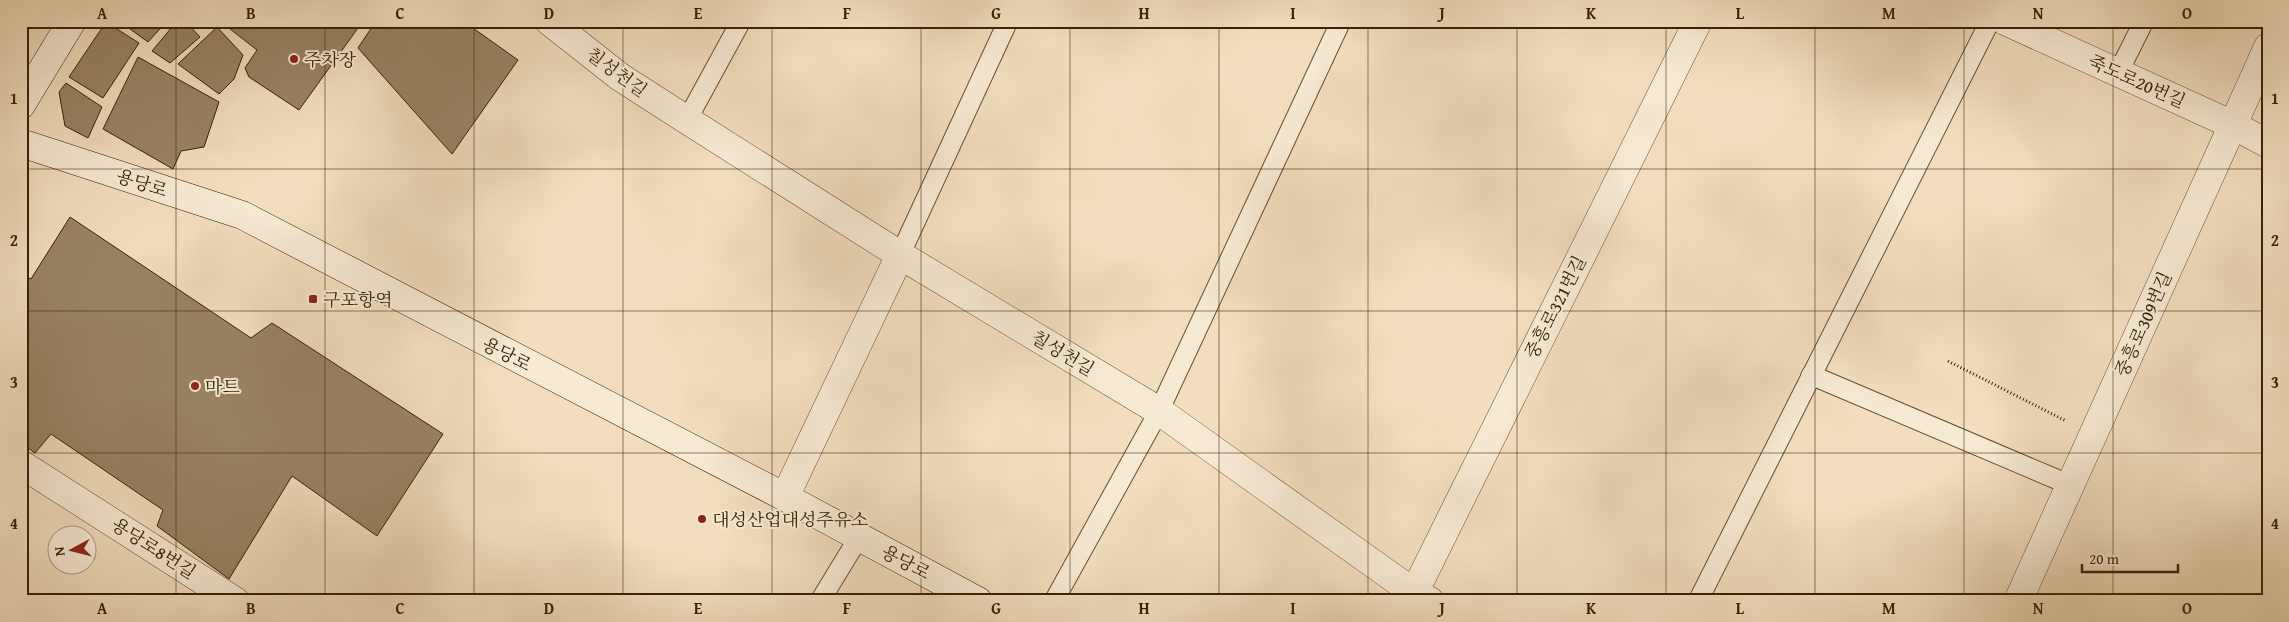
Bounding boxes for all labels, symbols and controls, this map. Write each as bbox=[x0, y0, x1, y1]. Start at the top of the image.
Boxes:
text: A bbox=[97, 1, 108, 25]
text: B bbox=[246, 1, 256, 25]
text: C bbox=[395, 1, 405, 25]
text: D bbox=[544, 1, 554, 25]
text: E bbox=[694, 1, 703, 25]
text: F bbox=[843, 1, 851, 25]
text: G bbox=[991, 1, 1001, 25]
text: H bbox=[1138, 1, 1150, 25]
text: I bbox=[1290, 1, 1296, 25]
text: J bbox=[1436, 1, 1445, 25]
text: K bbox=[1586, 1, 1597, 25]
text: L bbox=[1736, 1, 1745, 25]
text: M bbox=[1882, 1, 1896, 25]
text: N bbox=[2033, 1, 2044, 25]
text: O bbox=[2182, 1, 2192, 25]
street label: 칠성천길 bbox=[581, 41, 653, 103]
place label: 주차장 bbox=[304, 46, 357, 73]
street label: 죽도로20번길 bbox=[2084, 47, 2190, 115]
marker: 주차장 bbox=[288, 53, 300, 65]
text: 1 bbox=[10, 86, 18, 110]
text: 1 bbox=[2271, 86, 2279, 110]
street label: 용당로 bbox=[113, 162, 171, 204]
text: 2 bbox=[10, 228, 18, 252]
text: 2 bbox=[2271, 228, 2279, 252]
street label: 중흥로321번길 bbox=[1517, 251, 1593, 363]
street label: 중흥로309번길 bbox=[2108, 267, 2178, 381]
place label: 구포항역 bbox=[323, 286, 393, 313]
marker: 구포항역 bbox=[307, 293, 319, 305]
street label: 칠성천길 bbox=[1026, 324, 1100, 382]
street label: 용당로 bbox=[478, 330, 536, 378]
text: 3 bbox=[10, 370, 18, 394]
text: 3 bbox=[2271, 370, 2279, 394]
place label: 마트 bbox=[205, 373, 240, 400]
marker: 마트 bbox=[189, 380, 201, 392]
place label: 대성산업대성주유소 bbox=[712, 506, 869, 533]
text: 4 bbox=[10, 511, 18, 535]
street label: 용당로8번길 bbox=[107, 511, 201, 585]
text: 4 bbox=[2271, 511, 2279, 535]
marker: 대성산업대성주유소 bbox=[696, 513, 708, 525]
north arrow bbox=[48, 524, 98, 574]
street label: 용당로 bbox=[877, 538, 935, 586]
scale bar bbox=[2082, 542, 2178, 574]
text: N bbox=[49, 545, 70, 557]
text: 20 m bbox=[2089, 548, 2120, 569]
text: A bbox=[97, 596, 108, 620]
text: B bbox=[246, 596, 256, 620]
text: C bbox=[395, 596, 405, 620]
text: D bbox=[544, 596, 554, 620]
text: E bbox=[694, 596, 703, 620]
text: F bbox=[843, 596, 851, 620]
text: G bbox=[991, 596, 1001, 620]
text: H bbox=[1138, 596, 1150, 620]
text: I bbox=[1290, 596, 1296, 620]
text: J bbox=[1436, 596, 1445, 620]
text: K bbox=[1586, 596, 1597, 620]
text: L bbox=[1736, 596, 1745, 620]
text: M bbox=[1882, 596, 1896, 620]
text: N bbox=[2033, 596, 2044, 620]
text: O bbox=[2182, 596, 2192, 620]

